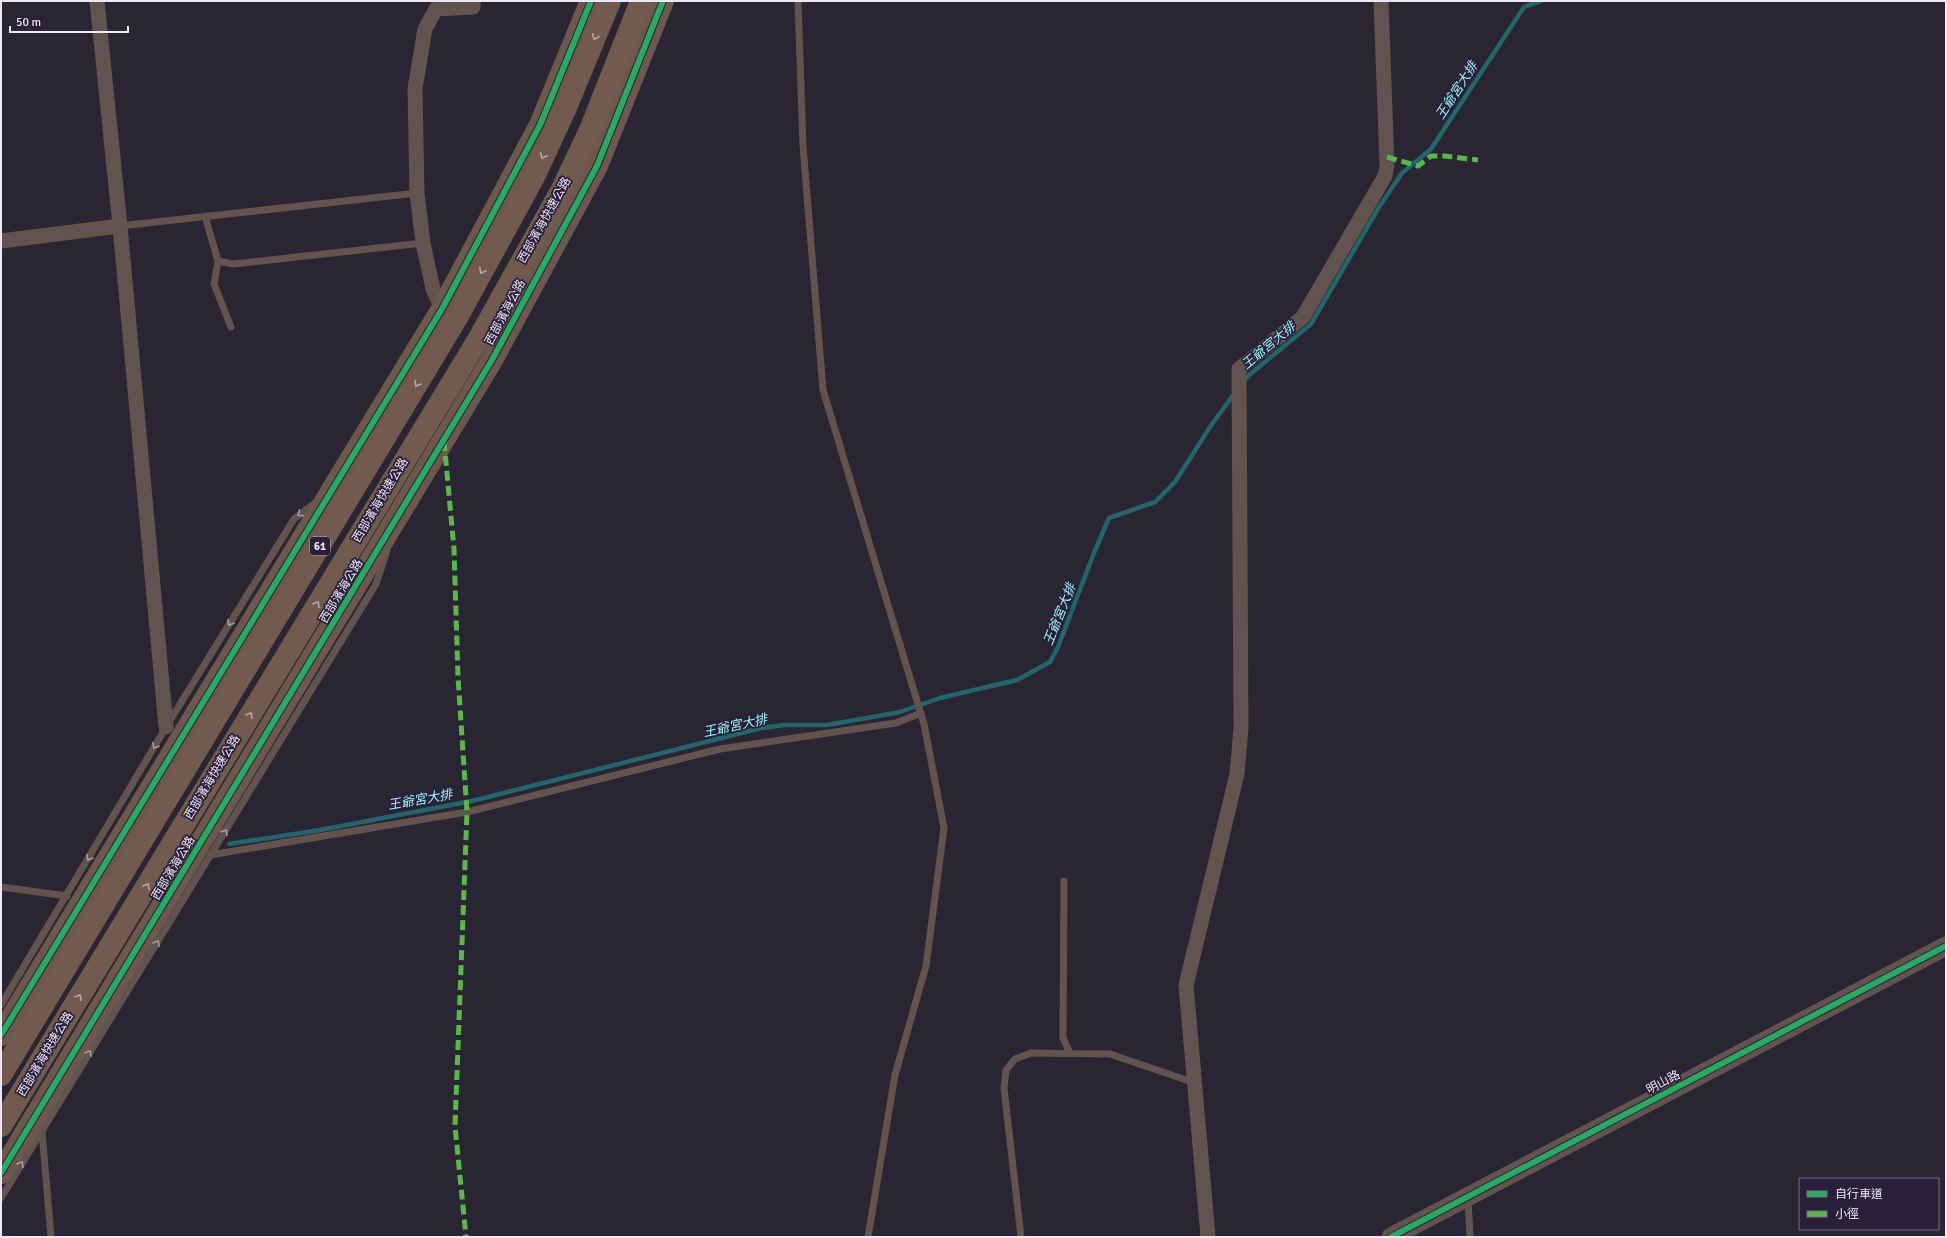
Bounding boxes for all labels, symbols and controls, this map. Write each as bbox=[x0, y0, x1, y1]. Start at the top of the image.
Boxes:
scale bar bbox=[10, 8, 128, 34]
text: 50 m bbox=[16, 15, 41, 30]
one-way arrow bbox=[592, 33, 600, 41]
water label: 王爺宮大排 bbox=[1432, 57, 1482, 122]
one-way arrow bbox=[540, 152, 548, 160]
street label: 西部濱海快速公路 bbox=[515, 175, 574, 266]
one-way arrow bbox=[480, 267, 487, 274]
street label: 西部濱海公路 bbox=[482, 277, 529, 348]
water label: 王爺宮大排 bbox=[1239, 317, 1300, 373]
one-way arrow bbox=[415, 380, 422, 387]
street label: 西部濱海快速公路 bbox=[349, 455, 412, 545]
one-way arrow bbox=[298, 510, 305, 517]
road number: 61 bbox=[310, 537, 330, 555]
street label: 西部濱海公路 bbox=[316, 557, 366, 626]
water label: 王爺宮大排 bbox=[1040, 579, 1080, 648]
one-way arrow bbox=[313, 601, 320, 608]
one-way arrow bbox=[227, 619, 234, 626]
water label: 王爺宮大排 bbox=[702, 711, 771, 741]
one-way arrow bbox=[245, 712, 253, 719]
street label: 西部濱海快速公路 bbox=[181, 732, 244, 822]
one-way arrow bbox=[152, 742, 159, 749]
water label: 王爺宮大排 bbox=[387, 786, 456, 814]
one-way arrow bbox=[220, 829, 228, 836]
street label: 西部濱海公路 bbox=[148, 834, 198, 903]
one-way arrow bbox=[86, 854, 94, 861]
one-way arrow bbox=[142, 883, 149, 890]
one-way arrow bbox=[152, 940, 159, 947]
one-way arrow bbox=[75, 994, 82, 1001]
street label: 西部濱海快速公路 bbox=[14, 1009, 77, 1099]
one-way arrow bbox=[84, 1050, 92, 1057]
street label: 明山路 bbox=[1644, 1067, 1683, 1098]
one-way arrow bbox=[17, 1161, 24, 1168]
legend bbox=[1799, 1178, 1939, 1230]
text: 自行車道 bbox=[1835, 1187, 1883, 1202]
text: 小徑 bbox=[1835, 1207, 1859, 1222]

